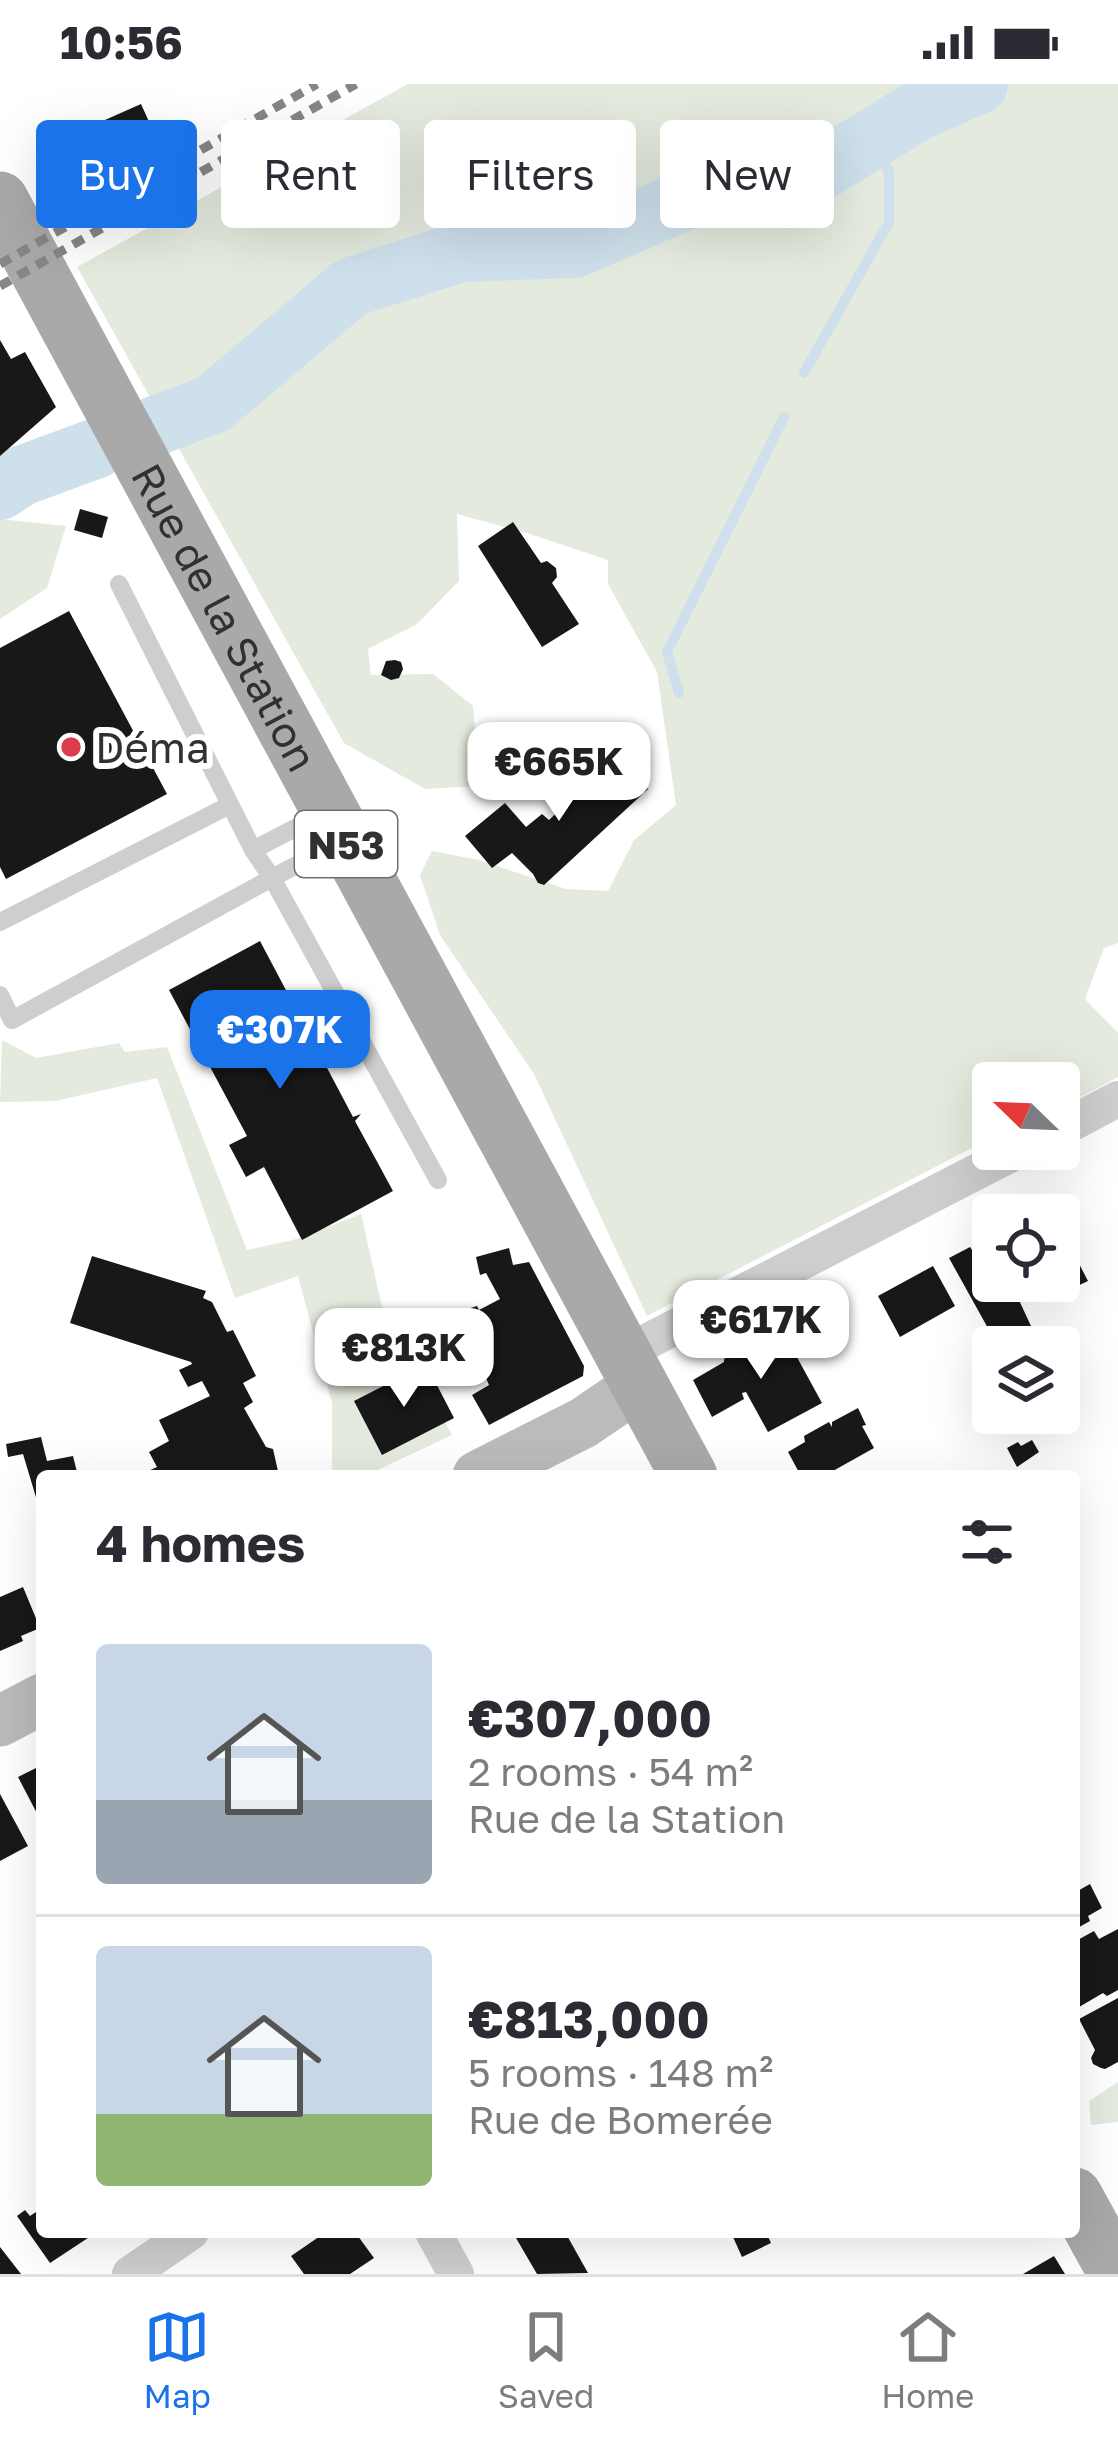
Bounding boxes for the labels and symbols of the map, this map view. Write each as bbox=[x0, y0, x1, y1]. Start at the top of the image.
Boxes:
street label: Rue de la Station bbox=[122, 455, 328, 779]
place label: Déma bbox=[95, 722, 210, 772]
pin: €665K bbox=[475, 722, 643, 824]
marker: Déma bbox=[58, 734, 84, 760]
road number: N53 bbox=[295, 811, 397, 877]
pin: €307K bbox=[196, 990, 364, 1092]
north arrow bbox=[972, 1062, 1080, 1170]
pin: €617K bbox=[677, 1280, 845, 1382]
pin: €813K bbox=[320, 1308, 488, 1410]

